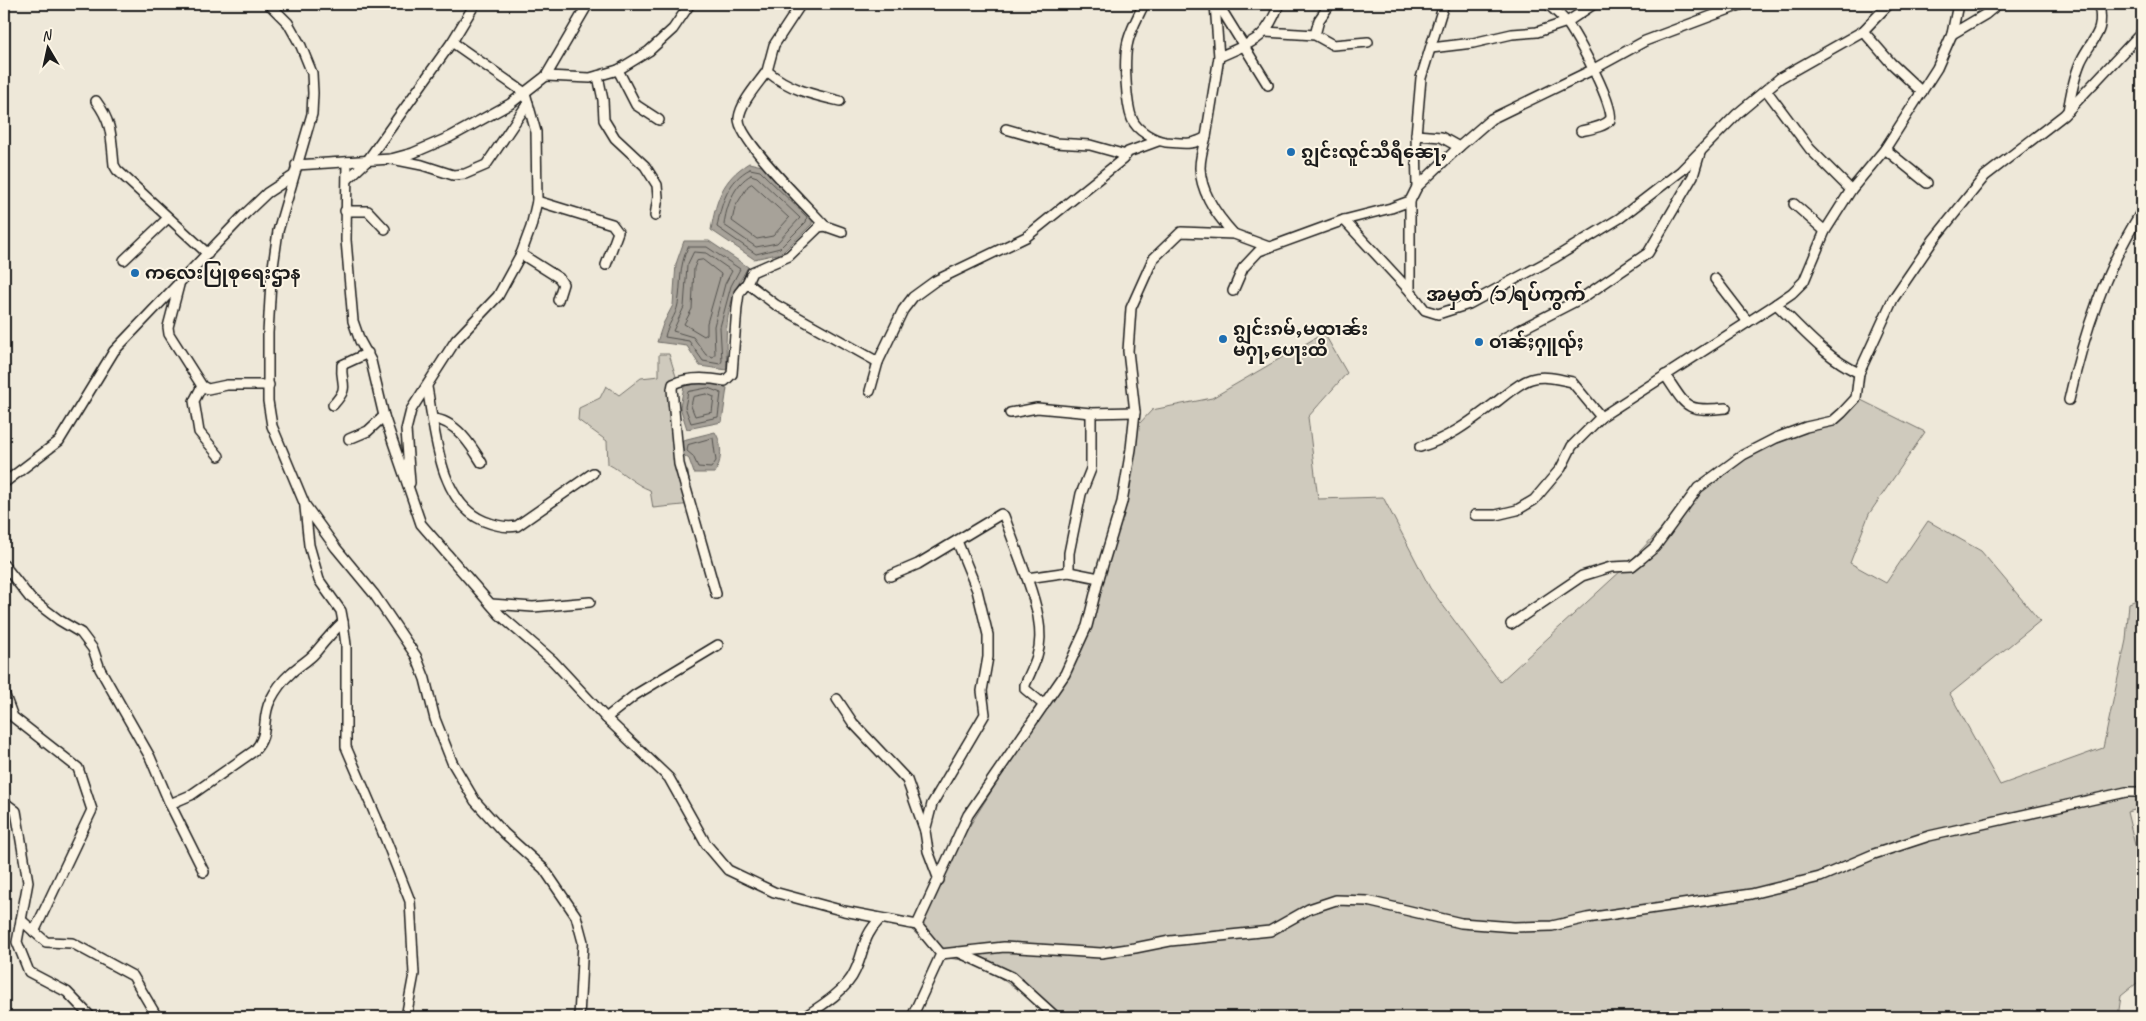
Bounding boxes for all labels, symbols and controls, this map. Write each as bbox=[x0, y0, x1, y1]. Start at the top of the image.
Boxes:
north arrow bbox=[22, 22, 72, 72]
text: N bbox=[40, 26, 54, 45]
place label: ၵျွင်းလူင်သီရီၼေႃႇ bbox=[1301, 140, 1447, 168]
marker: ၵျွင်းလူင်သီရီၼေႃႇ bbox=[1285, 146, 1297, 158]
place label: ကလေးပြုစုရေးဌာန bbox=[145, 261, 301, 287]
marker: ကလေးပြုစုရေးဌာန bbox=[129, 267, 141, 279]
district label: အမှတ် (၁)ရပ်ကွက် bbox=[1426, 281, 1586, 310]
place label: ၵျွင်းၵမ်ႇမထၢၼ်း မႁႃႇပေႃးထိ bbox=[1233, 317, 1368, 364]
place label: ဝၢၼ်ႈႁူၺ်ႈ bbox=[1489, 330, 1584, 356]
marker: ၵျွင်းၵမ်ႇမထၢၼ်း မႁႃႇပေႃးထိ bbox=[1217, 333, 1229, 345]
marker: ဝၢၼ်ႈႁူၺ်ႈ bbox=[1473, 336, 1485, 348]

